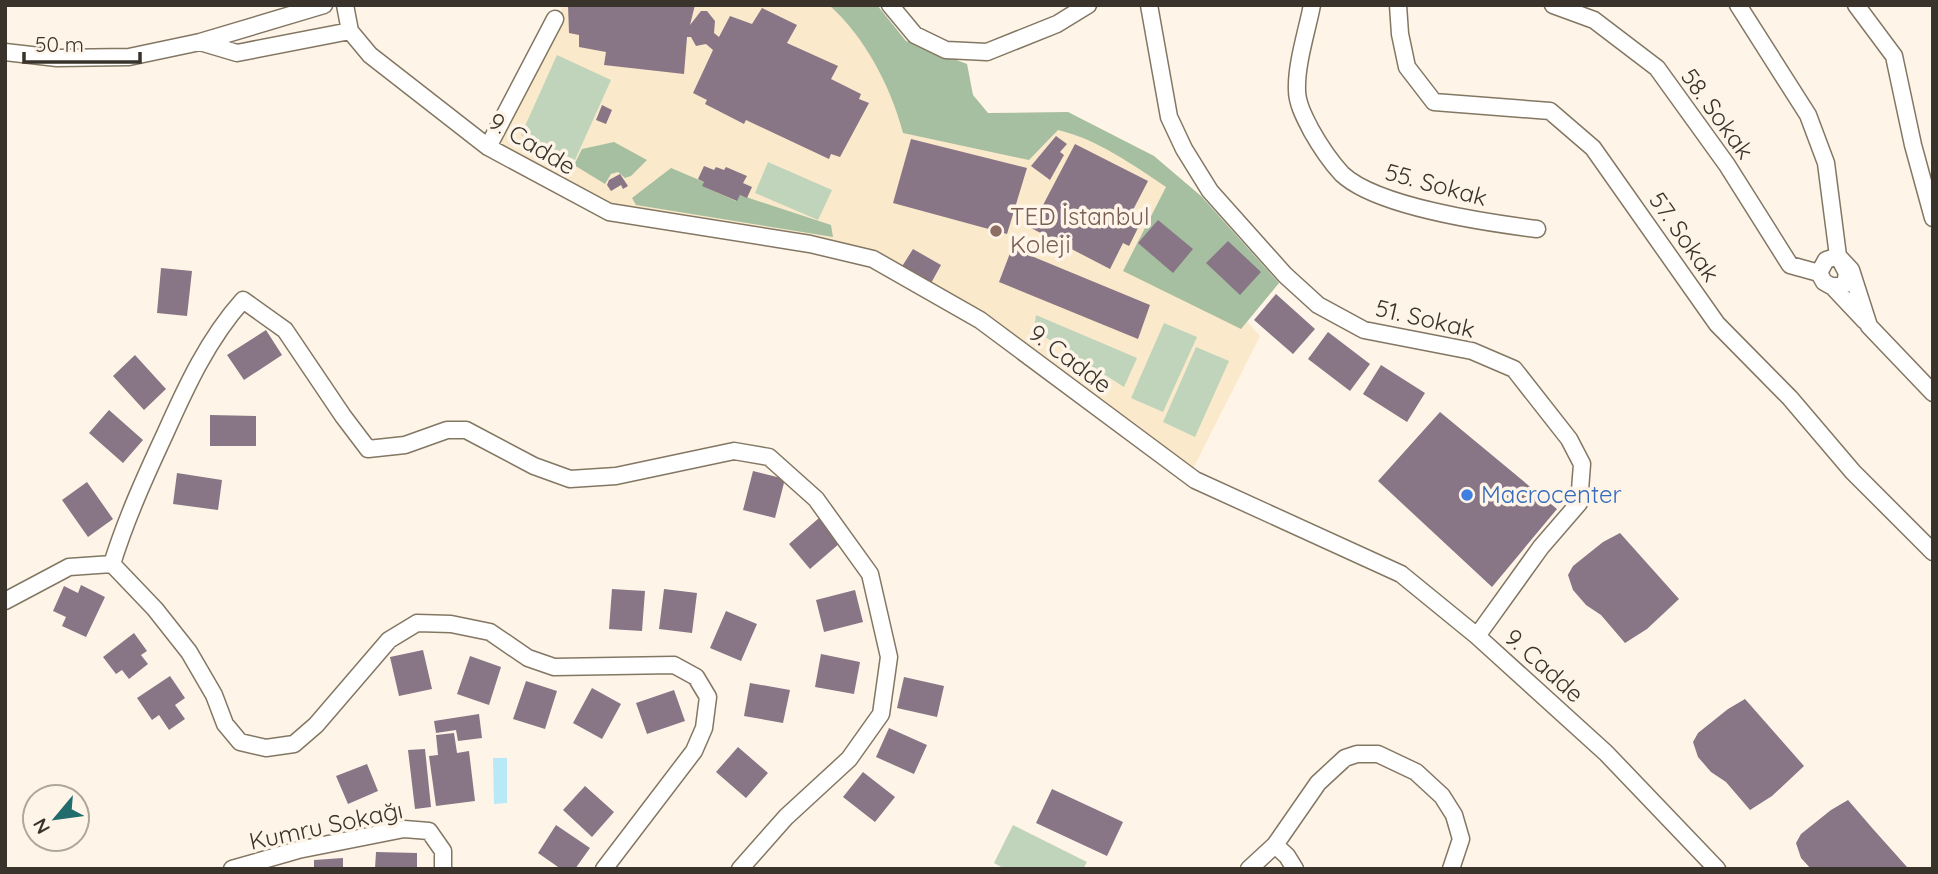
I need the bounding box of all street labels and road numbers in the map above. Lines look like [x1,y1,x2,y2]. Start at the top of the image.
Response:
street label: 58. Sokak [1675,62,1761,165]
street label: 9. Cadde [484,106,581,181]
street label: 55. Sokak [1382,156,1491,212]
street label: 57. Sokak [1643,186,1727,287]
street label: 51. Sokak [1373,292,1478,344]
street label: 9. Cadde [1023,317,1118,399]
street label: 9. Cadde [1499,622,1590,709]
street label: Kumru Sokağı [246,794,405,856]

